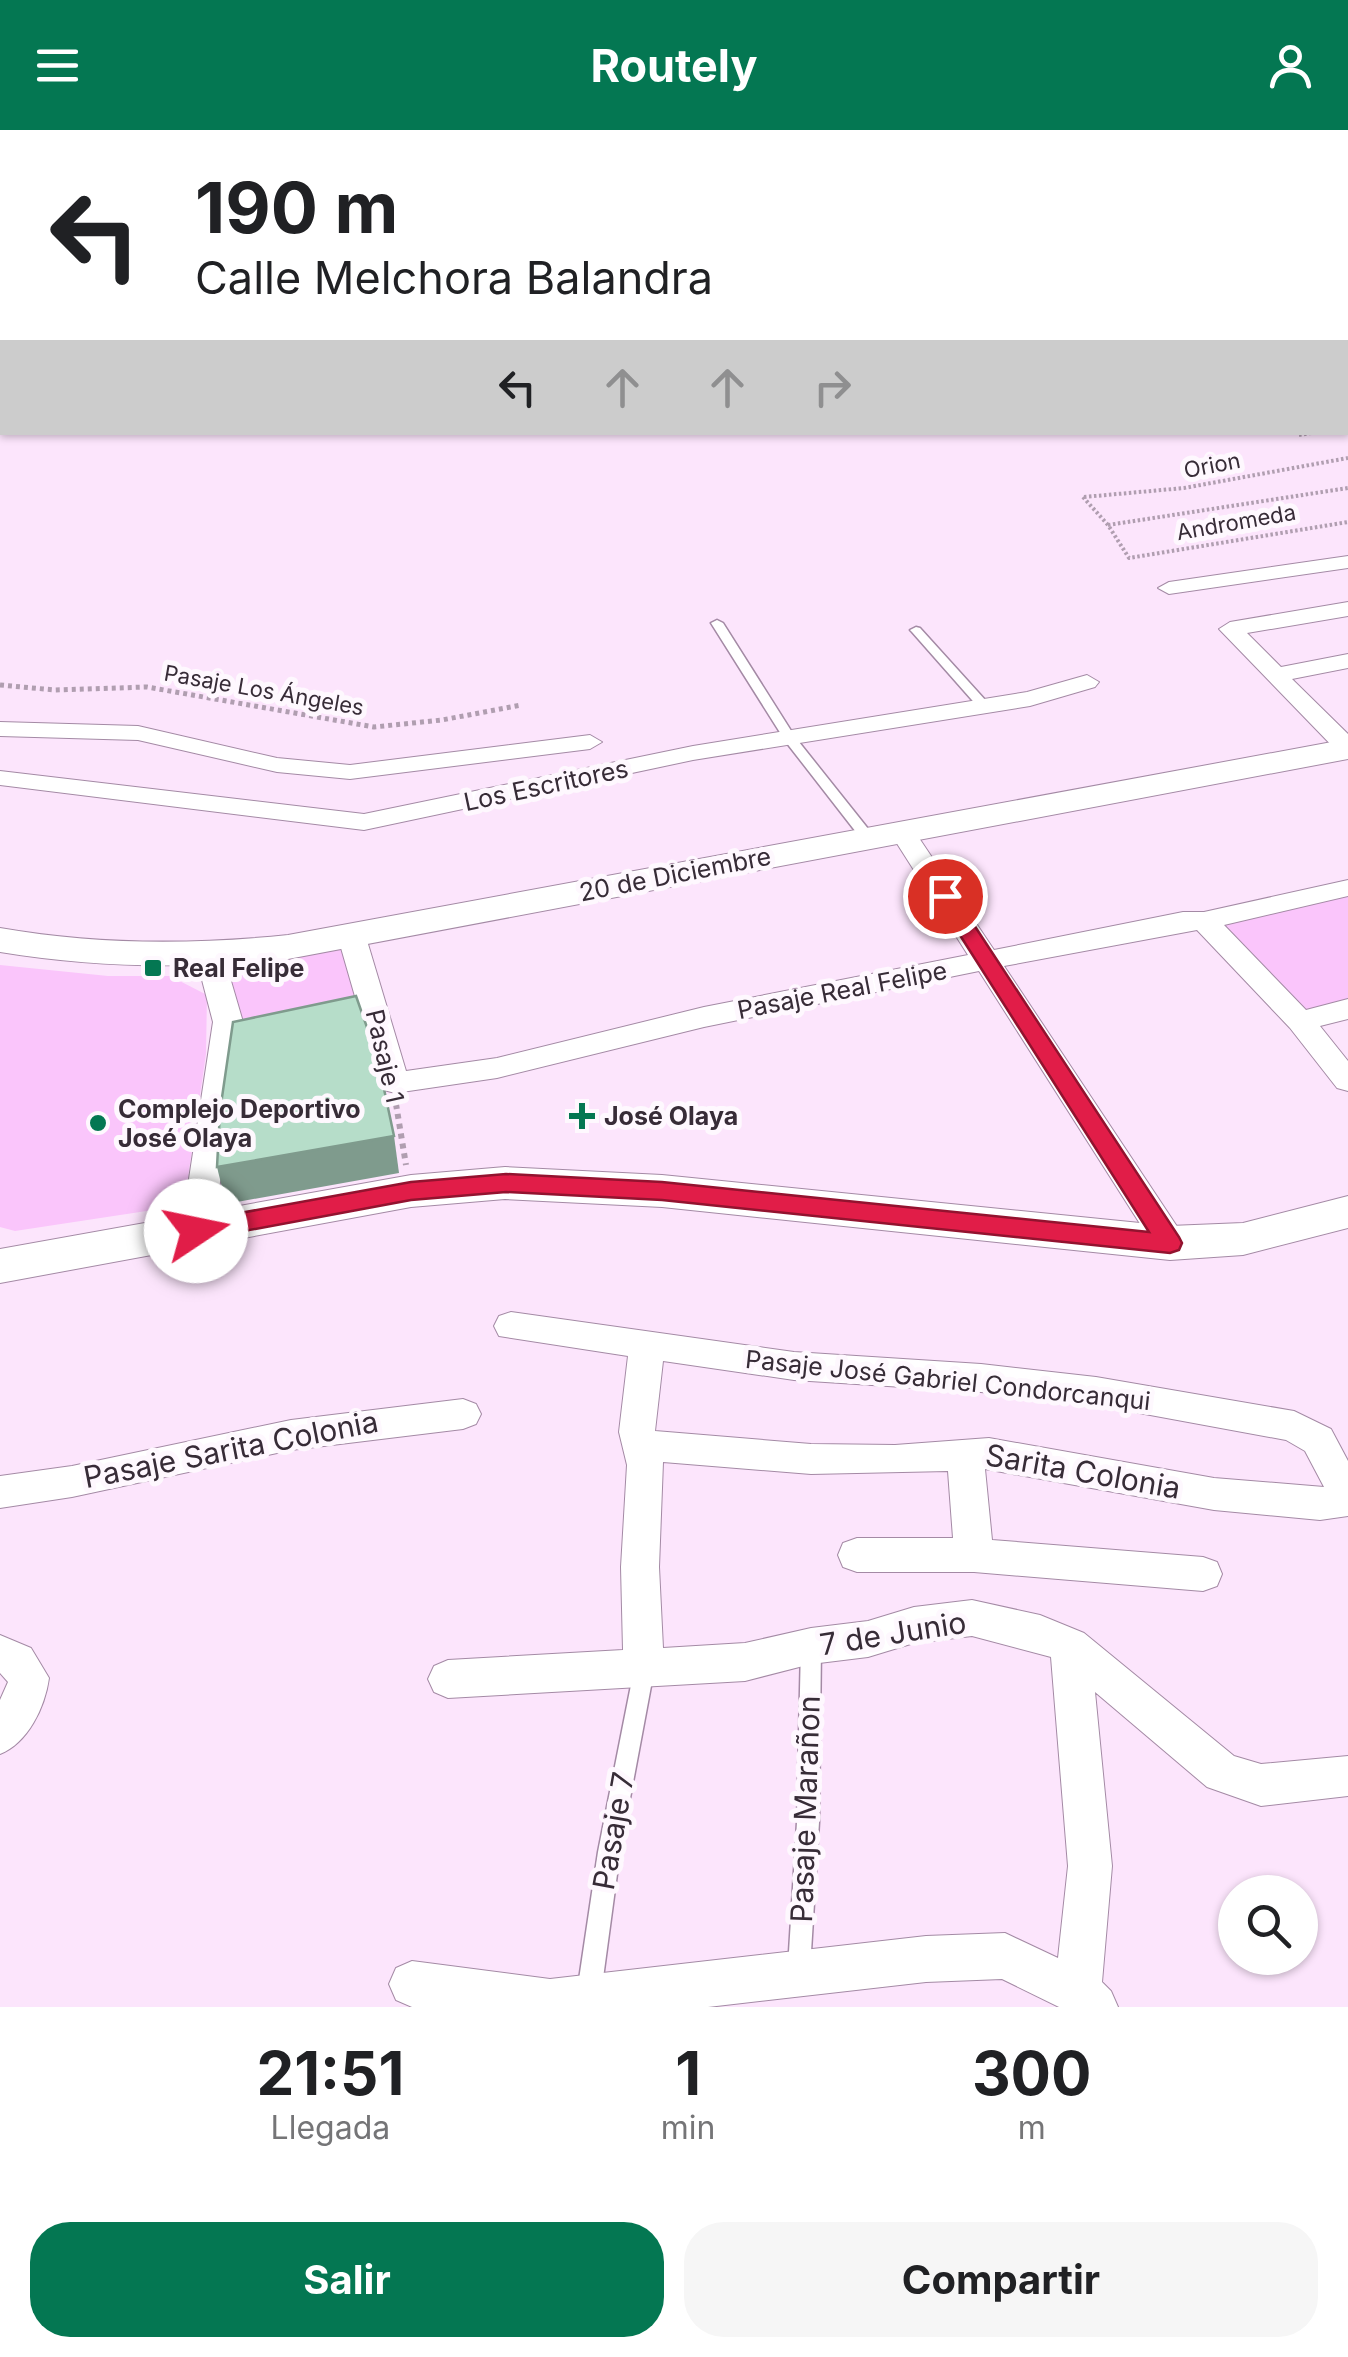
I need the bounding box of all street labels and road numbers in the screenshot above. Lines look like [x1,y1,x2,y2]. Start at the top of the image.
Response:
street label: Orion [1182,447,1242,483]
street label: Andromeda [1174,499,1298,545]
street label: Pasaje Los Ángeles [162,660,366,720]
street label: Los Escritores [461,753,631,817]
street label: 20 de Diciembre [577,841,773,907]
street label: Pasaje Real Felipe [735,955,949,1025]
street label: Pasaje 1 [360,1006,410,1106]
street label: Pasaje José Gabriel Condorcanqui [744,1344,1152,1416]
street label: Pasaje Sarita Colonia [80,1403,381,1495]
street label: Sarita Colonia [983,1436,1183,1506]
street label: 7 de Junio [817,1604,969,1662]
street label: Pasaje Marañon [783,1695,827,1923]
street label: Pasaje 7 [585,1769,641,1892]

